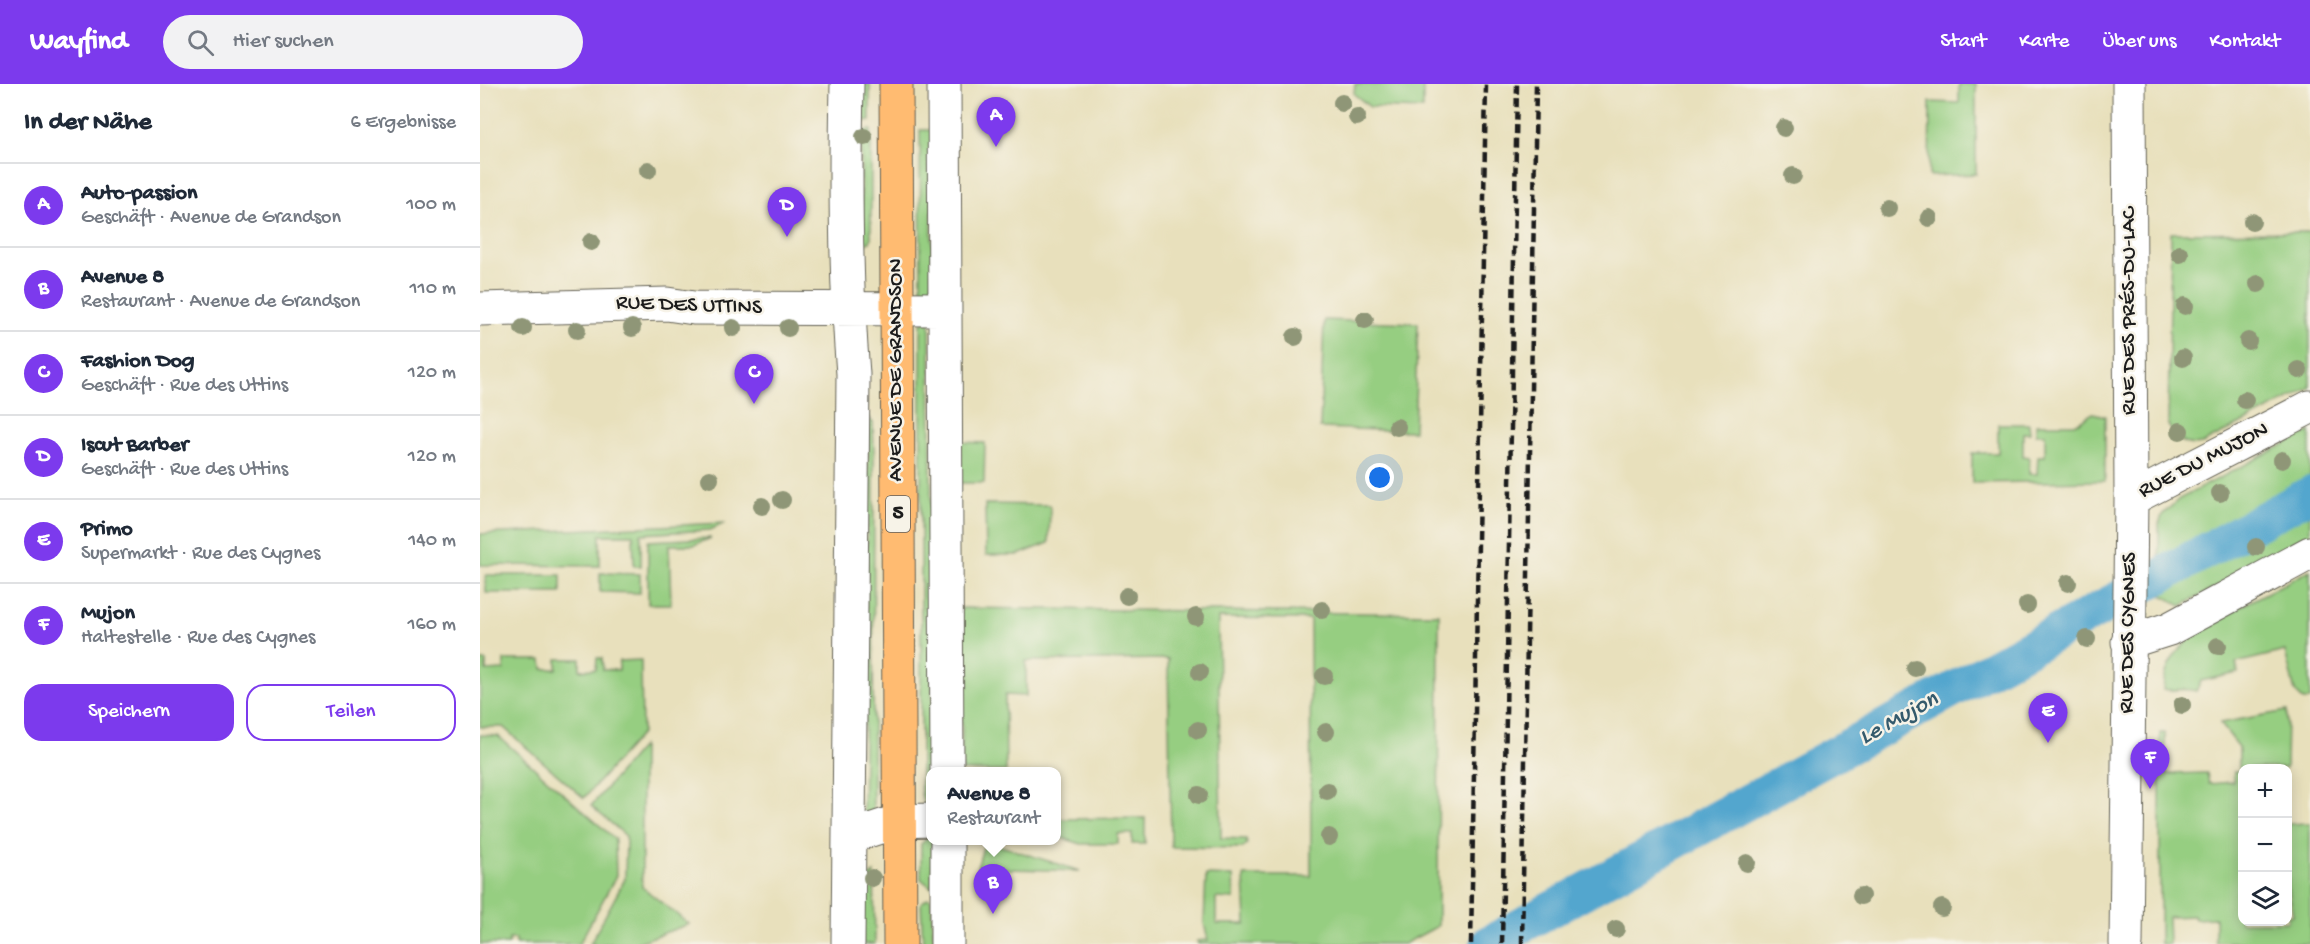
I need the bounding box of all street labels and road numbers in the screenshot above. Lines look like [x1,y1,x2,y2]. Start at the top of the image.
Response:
street label: RUE DES PRÉS-DU-LAC [2117,205,2143,415]
street label: AVENUE DE GRANDSON [884,258,910,482]
street label: RUE DES UTTINS [616,290,763,322]
street label: RUE DU MUJON [2135,417,2273,505]
road number: 5 [886,496,910,532]
street label: RUE DES CYGNES [2115,552,2143,714]

